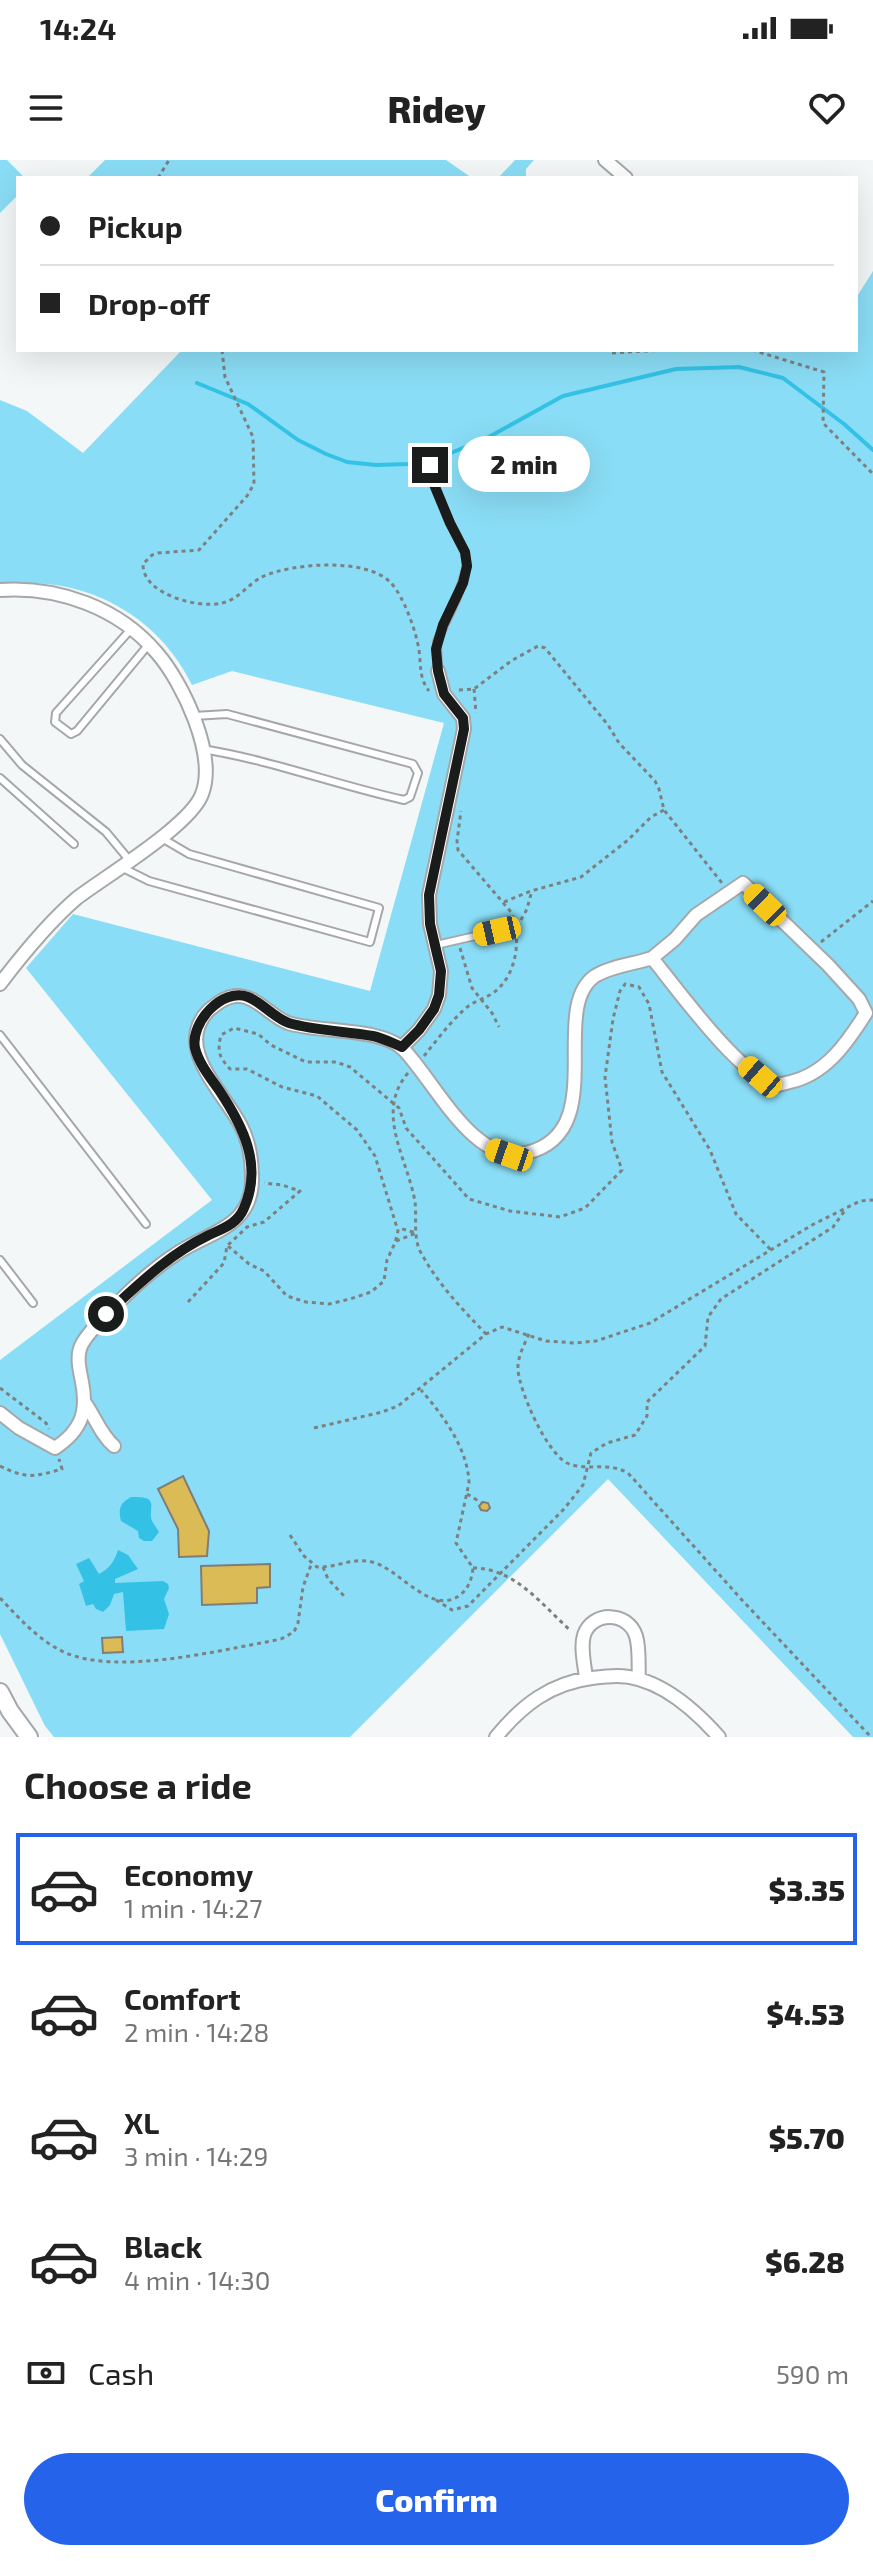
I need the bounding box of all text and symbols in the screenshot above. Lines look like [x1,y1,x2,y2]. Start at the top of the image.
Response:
text: 14:24 [40,10,116,46]
icon: menu [24,86,68,130]
icon: heart [805,86,849,130]
text: Ridey [388,87,485,130]
text: Pickup [88,208,183,244]
text: Drop-off [88,285,210,321]
callout: 2 min [458,437,590,493]
route end [412,447,448,483]
text: 2 min [490,448,558,479]
car [739,880,791,930]
car [471,914,523,948]
car [734,1052,786,1102]
car [482,1136,536,1174]
route start [88,1296,124,1332]
text: Choose a ride [24,1763,252,1806]
icon: car [28,1853,100,1925]
text: Economy [124,1856,253,1892]
text: $3.35 [769,1871,845,1907]
text: 1 min · 14:27 [124,1892,263,1923]
icon: car [28,1977,100,2049]
text: Comfort [124,1980,241,2016]
text: $4.53 [766,1995,845,2031]
text: 2 min · 14:28 [124,2016,269,2047]
icon: car [28,2101,100,2173]
text: XL [124,2104,159,2140]
text: $5.70 [768,2119,845,2155]
text: 3 min · 14:29 [124,2140,268,2171]
icon: car [28,2225,100,2297]
text: Black [124,2228,202,2264]
text: $6.28 [765,2243,845,2279]
text: 4 min · 14:30 [124,2264,270,2295]
icon: cash [24,2351,68,2395]
text: Cash [88,2355,154,2391]
text: 590 m [776,2358,849,2389]
button: Confirm [24,2453,849,2545]

